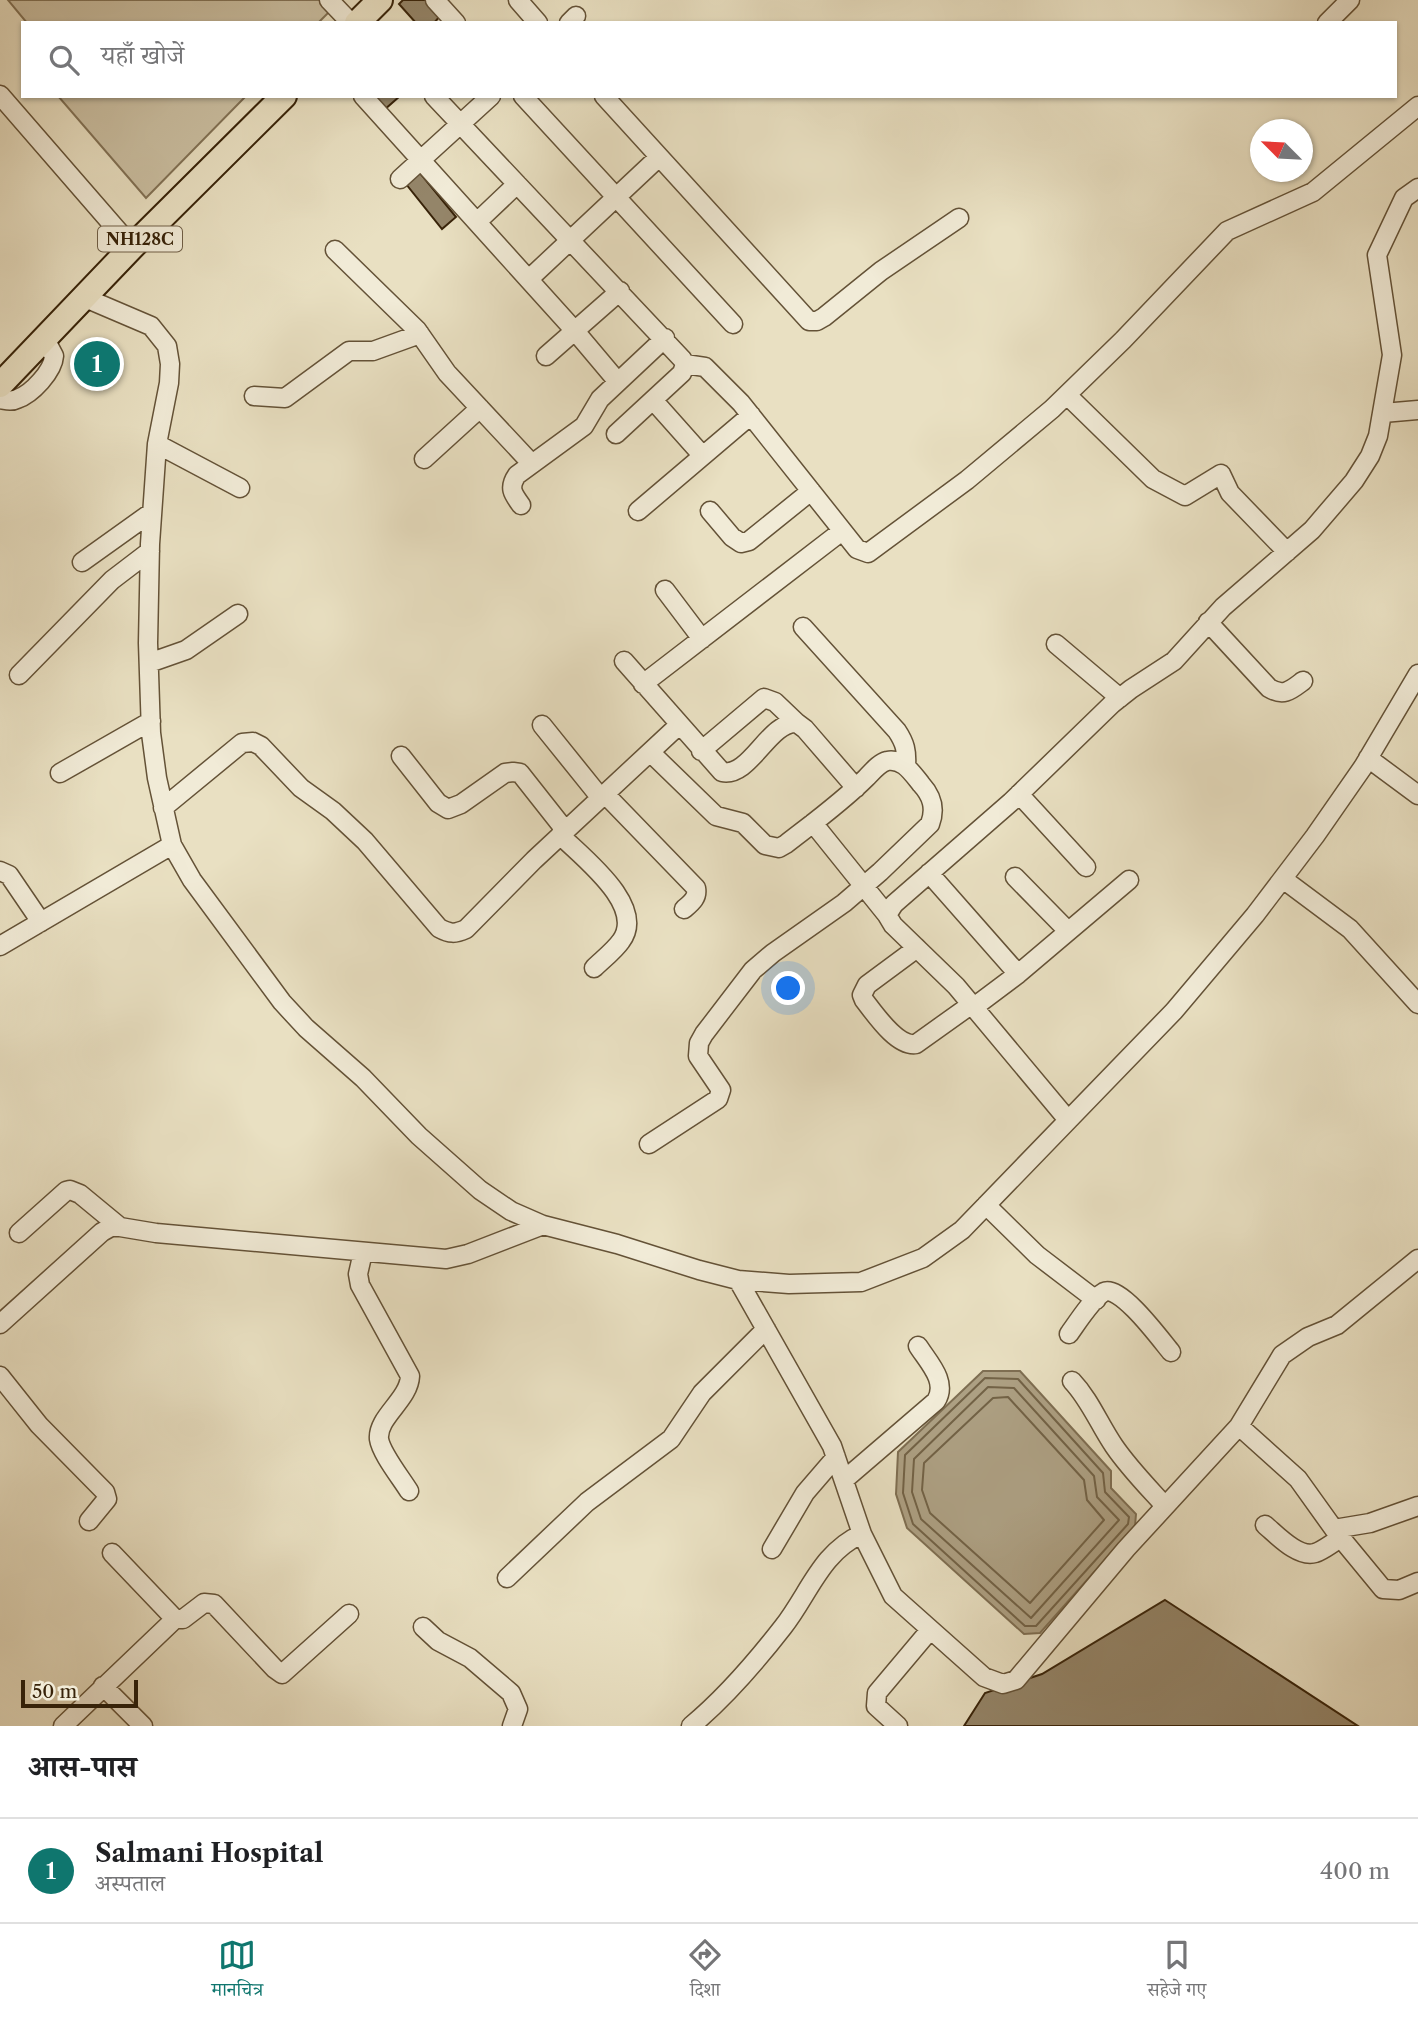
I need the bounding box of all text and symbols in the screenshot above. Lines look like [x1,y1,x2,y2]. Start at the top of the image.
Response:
search box [21,21,1397,98]
text: यहाँ खोजें [101,39,184,71]
icon: search [45,41,83,79]
north arrow [1250,119,1313,182]
road number: NH128C [98,227,182,252]
pin: 1 [74,338,120,390]
your location [771,971,805,1005]
scale bar [21,1677,138,1709]
text: 50 m [32,1680,77,1703]
text: आस-पास [28,1748,137,1785]
text: Salmani Hospital [95,1837,323,1869]
text: 1 [46,1857,56,1885]
text: 400 m [1320,1857,1390,1885]
text: अस्पताल [95,1869,165,1897]
tab: मानचित्र [212,1936,263,2008]
tab: दिशा [686,1936,724,2008]
tab: सहेजे गए [1147,1936,1206,2008]

